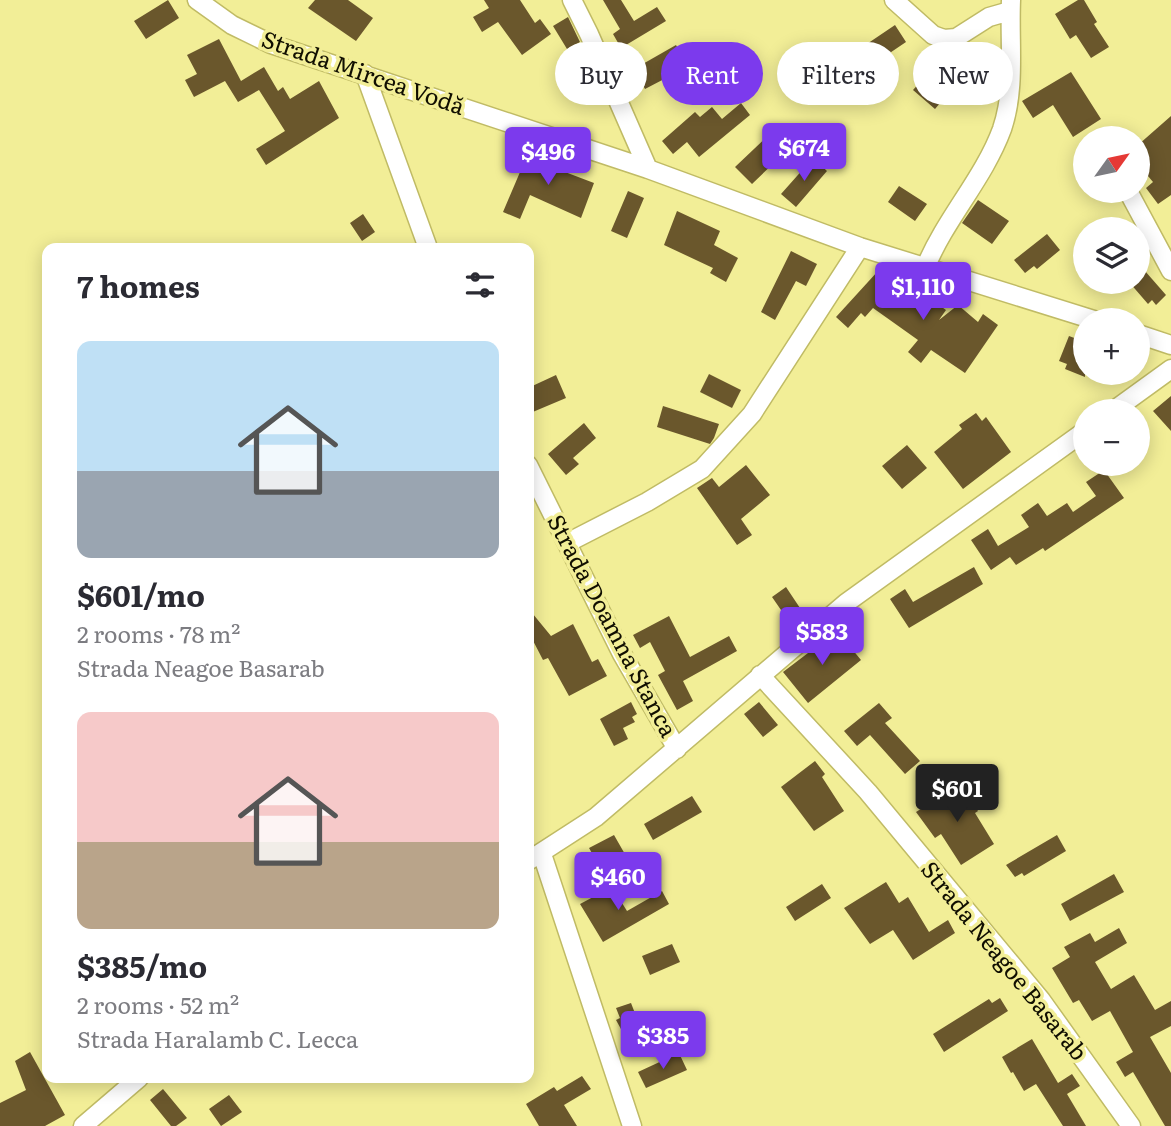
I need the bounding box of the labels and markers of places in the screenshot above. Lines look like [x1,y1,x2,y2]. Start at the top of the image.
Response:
pin: $674 [763,124,845,183]
pin: $496 [507,128,589,187]
pin: $1,110 [866,262,980,322]
pin: $583 [781,608,863,667]
pin: $601 [916,764,998,824]
pin: $460 [577,852,659,912]
pin: $385 [622,1012,704,1071]

